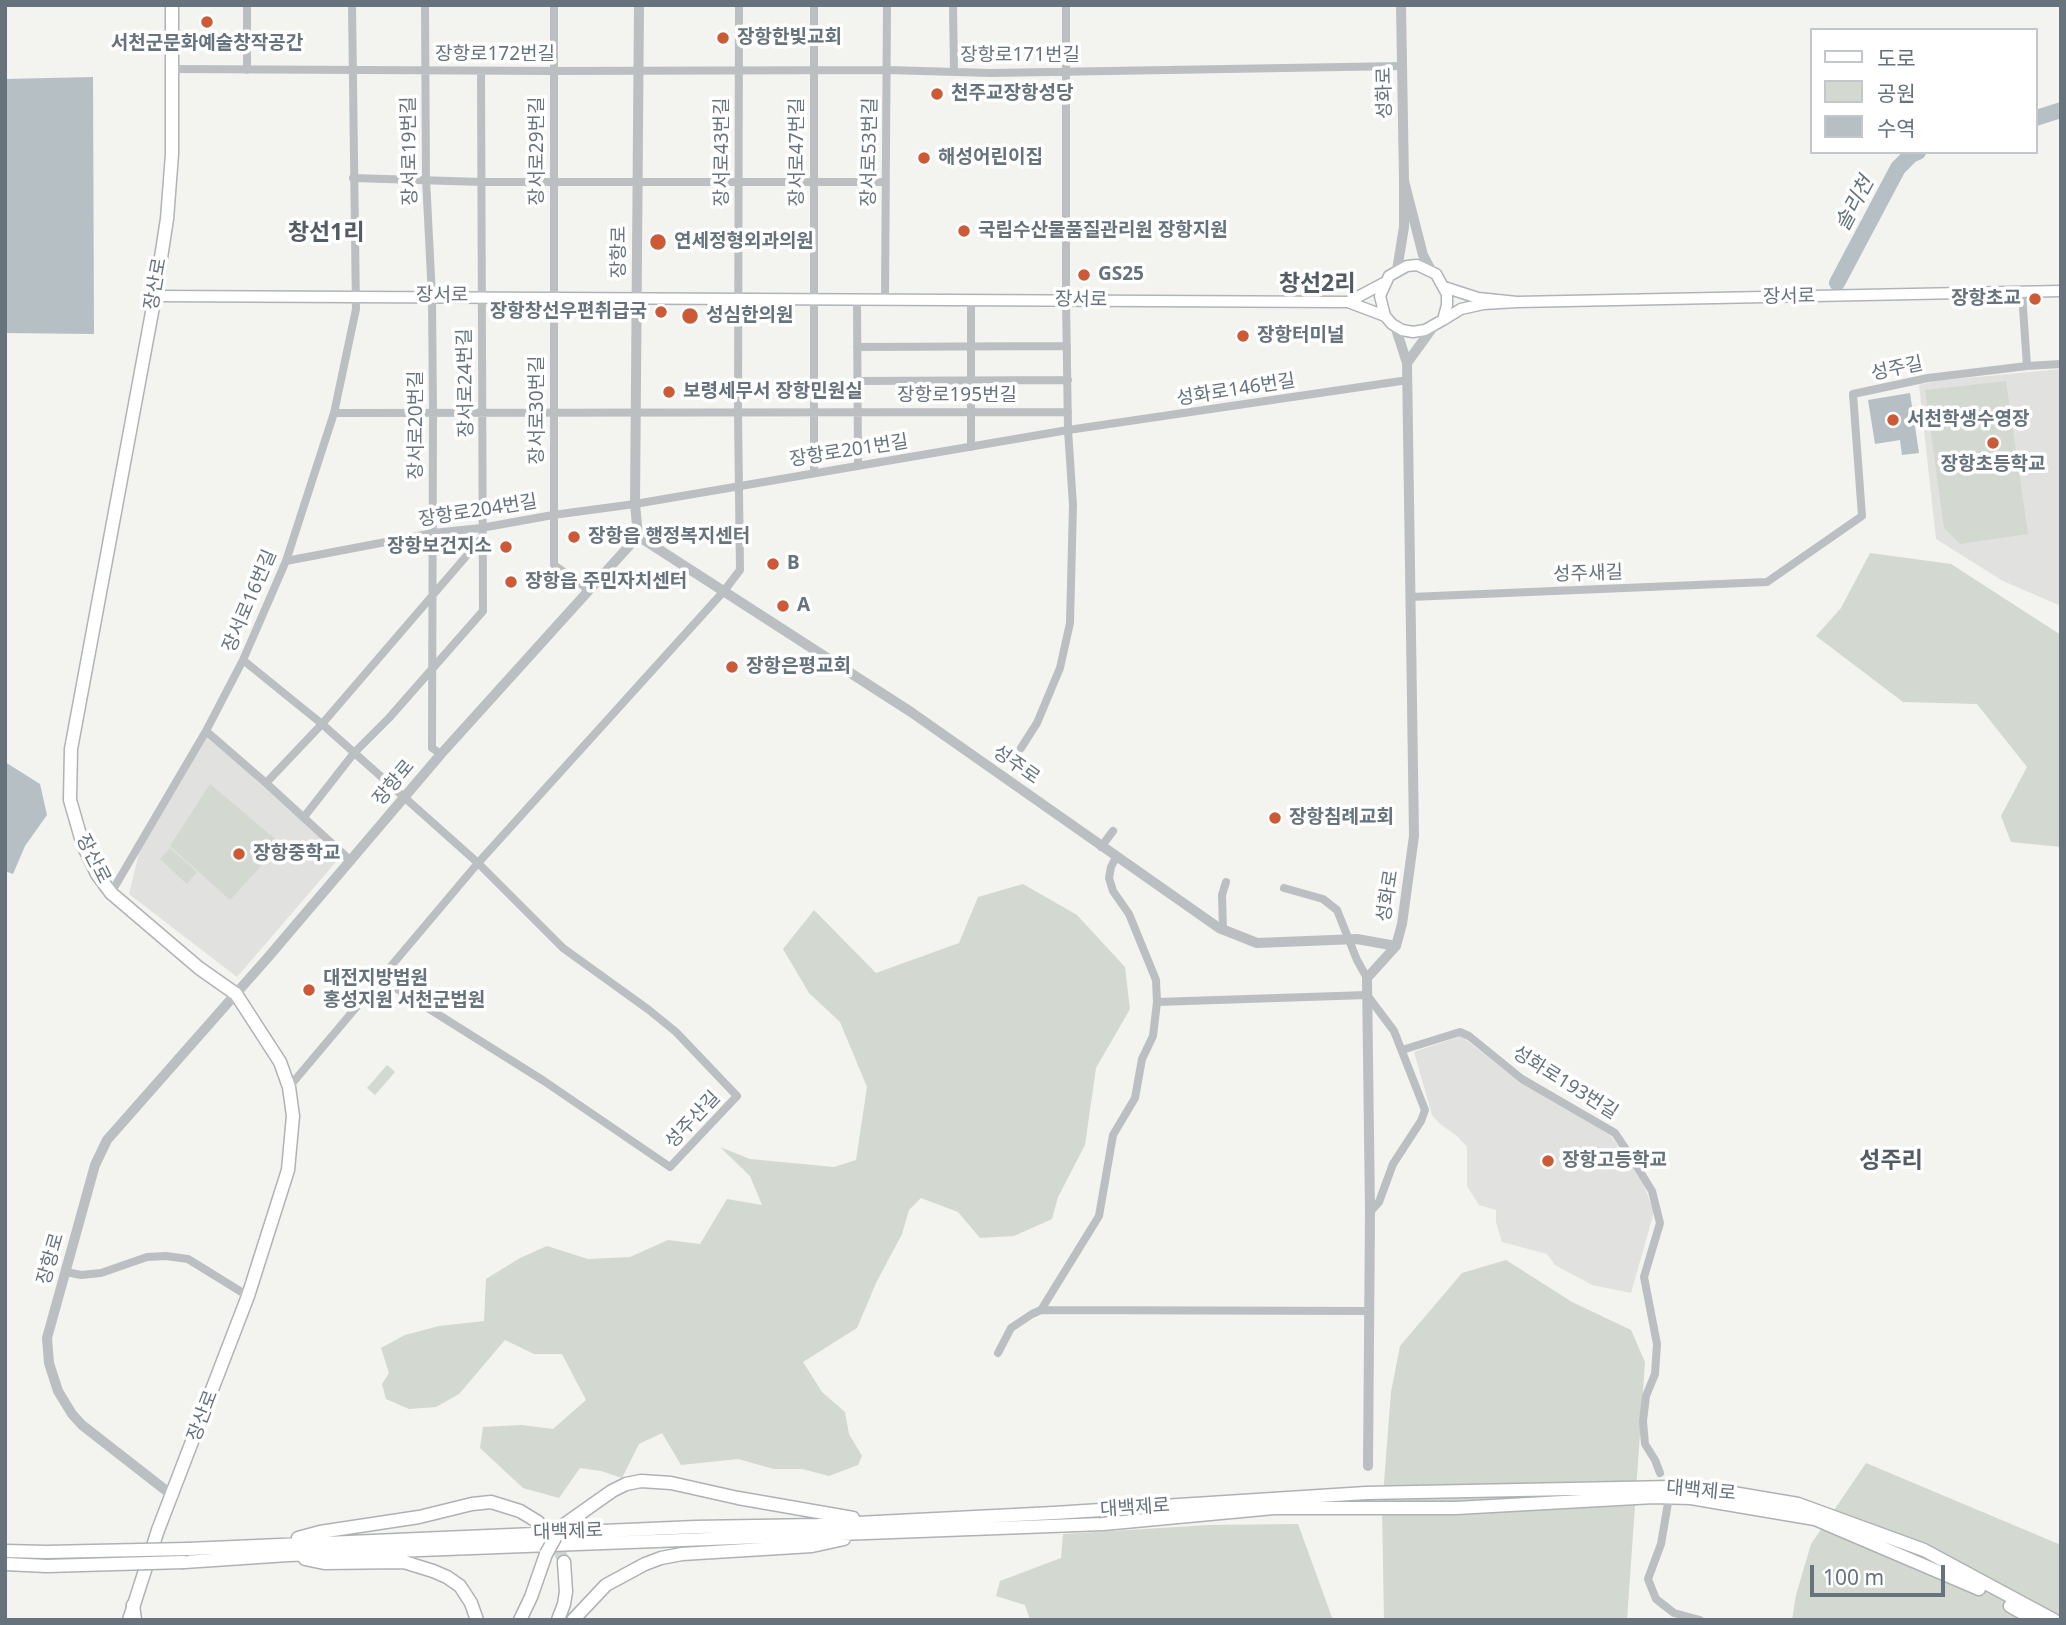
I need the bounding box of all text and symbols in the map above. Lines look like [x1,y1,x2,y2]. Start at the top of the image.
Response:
marker: 서천군문화예술창작공간 [199,14,215,30]
place label: 장항한빛교회 [737,27,842,49]
legend [1811,28,2038,154]
marker: 장항한빛교회 [715,30,731,46]
place label: 서천군문화예술창작공간 [111,33,303,55]
street label: 장항로172번길 [435,44,555,66]
text: 도로 [1877,44,1916,72]
street label: 장항로171번길 [960,45,1080,67]
street label: 성화로 [1373,67,1397,119]
text: 공원 [1877,79,1916,107]
place label: 천주교장항성당 [951,83,1073,105]
marker: 천주교장항성당 [929,86,945,102]
street label: 장서로19번길 [398,96,422,206]
street label: 장서로29번길 [527,96,549,206]
street label: 장서로43번길 [712,97,734,207]
street label: 장서로47번길 [787,97,809,207]
street label: 장서로53번길 [858,97,882,207]
text: 수역 [1877,114,1916,142]
place label: 해성어린이집 [938,147,1043,169]
marker: 해성어린이집 [916,150,932,166]
water label: 솔리천 [1830,172,1880,236]
district label: 창선1리 [288,219,364,247]
place label: 국립수산물품질관리원 장항지원 [978,220,1228,242]
marker: 국립수산물품질관리원 장항지원 [956,223,972,239]
street label: 장항로 [609,226,631,278]
place label: 연세정형외과의원 [674,231,814,253]
marker: 연세정형외과의원 [648,232,668,252]
street label: 장산로 [140,256,172,312]
place label: GS25 [1098,264,1144,286]
marker: GS25 [1076,267,1092,283]
district label: 창선2리 [1279,270,1355,298]
street label: 장서로 [416,285,468,307]
street label: 장서로 [1763,285,1815,309]
street label: 장서로 [1055,288,1107,312]
place label: 장항초교 [1951,288,2021,310]
marker: 장항초교 [2027,291,2043,307]
place label: 장항창선우편취급국 [490,301,647,323]
marker: 장항창선우편취급국 [653,304,669,320]
place label: 성심한의원 [706,305,793,327]
marker: 성심한의원 [680,306,700,326]
place label: 장항터미널 [1257,325,1344,347]
street label: 장서로24번길 [454,328,478,438]
marker: 장항터미널 [1235,328,1251,344]
street label: 성주길 [1869,352,1925,386]
street label: 장서로30번길 [527,355,549,465]
street label: 성화로146번길 [1175,369,1297,411]
street label: 장서로20번길 [406,370,428,480]
place label: 보령세무서 장항민원실 [683,381,863,403]
marker: 보령세무서 장항민원실 [661,384,677,400]
street label: 장항로195번길 [897,385,1017,407]
place label: 서천학생수영장 [1907,409,2029,431]
marker: 서천학생수영장 [1885,412,1901,428]
street label: 장항로201번길 [788,430,910,472]
marker: 장항초등학교 [1985,435,2001,451]
place label: 장항초등학교 [1941,454,2045,476]
street label: 장항로204번길 [417,490,539,532]
place label: 장항읍 행정복지센터 [588,526,750,548]
marker: 장항읍 행정복지센터 [566,529,582,545]
place label: 장항보건지소 [387,536,492,558]
marker: 장항보건지소 [498,539,514,555]
street label: 장서로16번길 [218,546,282,656]
place label: B [787,553,800,575]
marker: B [765,556,781,572]
street label: 성주새길 [1553,561,1623,587]
place label: 장항읍 주민자치센터 [525,571,687,593]
marker: 장항읍 주민자치센터 [503,574,519,590]
place label: A [797,595,810,617]
marker: A [775,598,791,614]
place label: 장항은평교회 [746,656,851,678]
marker: 장항은평교회 [724,659,740,675]
street label: 성주로 [988,741,1044,789]
street label: 장항로 [368,756,420,810]
place label: 장항침례교회 [1289,807,1394,829]
marker: 장항침례교회 [1267,810,1283,826]
street label: 장산로 [71,830,115,888]
place label: 장항중학교 [253,843,340,865]
marker: 장항중학교 [231,846,247,862]
street label: 성화로 [1373,868,1403,924]
place label: 대전지방법원 홍성지원 서천군법원 [323,968,485,1012]
marker: 대전지방법원 홍성지원 서천군법원 [301,982,317,998]
street label: 성화로193번길 [1508,1042,1622,1124]
street label: 성주산길 [661,1087,725,1153]
district label: 성주리 [1859,1147,1923,1175]
place label: 장항고등학교 [1562,1150,1667,1172]
marker: 장항고등학교 [1540,1153,1556,1169]
street label: 장항로 [33,1231,69,1287]
street label: 장산로 [183,1387,223,1445]
street label: 대백제로 [1665,1477,1737,1505]
street label: 대백제로 [1099,1494,1171,1522]
street label: 대백제로 [533,1519,603,1545]
scale bar [1814,1552,1949,1596]
text: 100 m [1823,1563,1884,1591]

